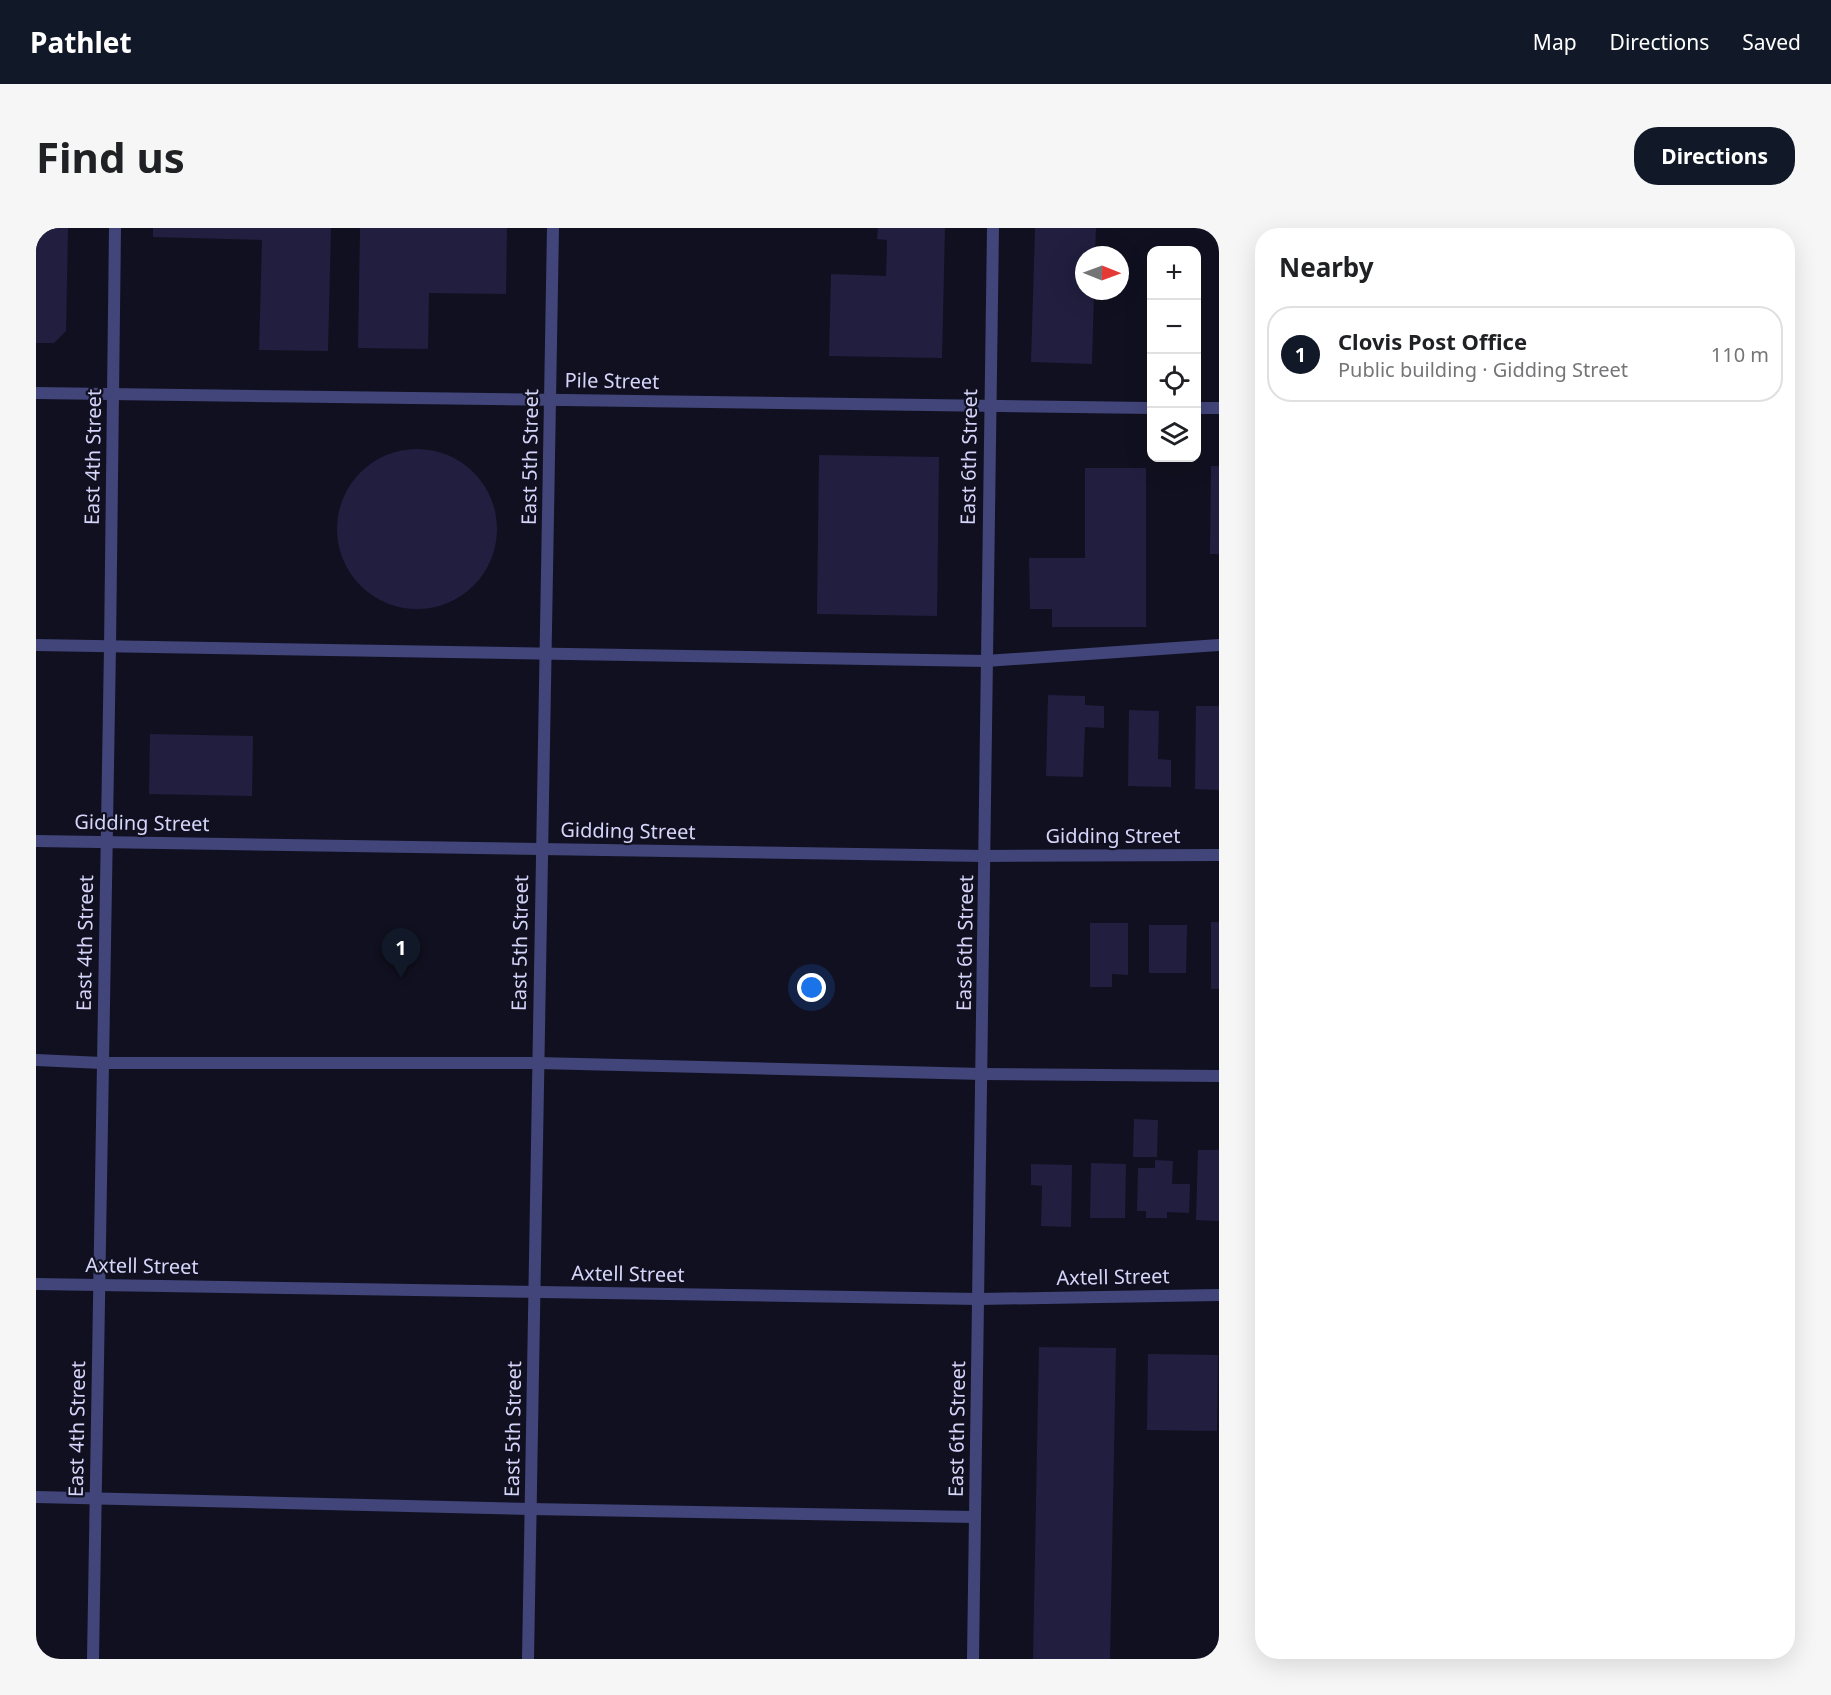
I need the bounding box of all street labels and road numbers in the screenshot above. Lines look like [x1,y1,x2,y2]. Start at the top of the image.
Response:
street label: Pile Street [564,366,660,395]
street label: East 4th Street [78,389,107,525]
street label: East 5th Street [515,389,544,525]
street label: East 6th Street [954,389,983,525]
street label: Gidding Street [74,808,210,837]
street label: Gidding Street [560,816,696,845]
street label: Gidding Street [1045,822,1181,849]
street label: East 4th Street [70,875,99,1011]
street label: East 5th Street [505,875,534,1011]
street label: East 6th Street [950,875,979,1011]
street label: Axtell Street [85,1251,199,1280]
street label: Axtell Street [571,1259,685,1288]
street label: Axtell Street [1056,1262,1170,1291]
street label: East 4th Street [62,1361,91,1497]
street label: East 5th Street [498,1361,527,1497]
street label: East 6th Street [942,1361,971,1497]

